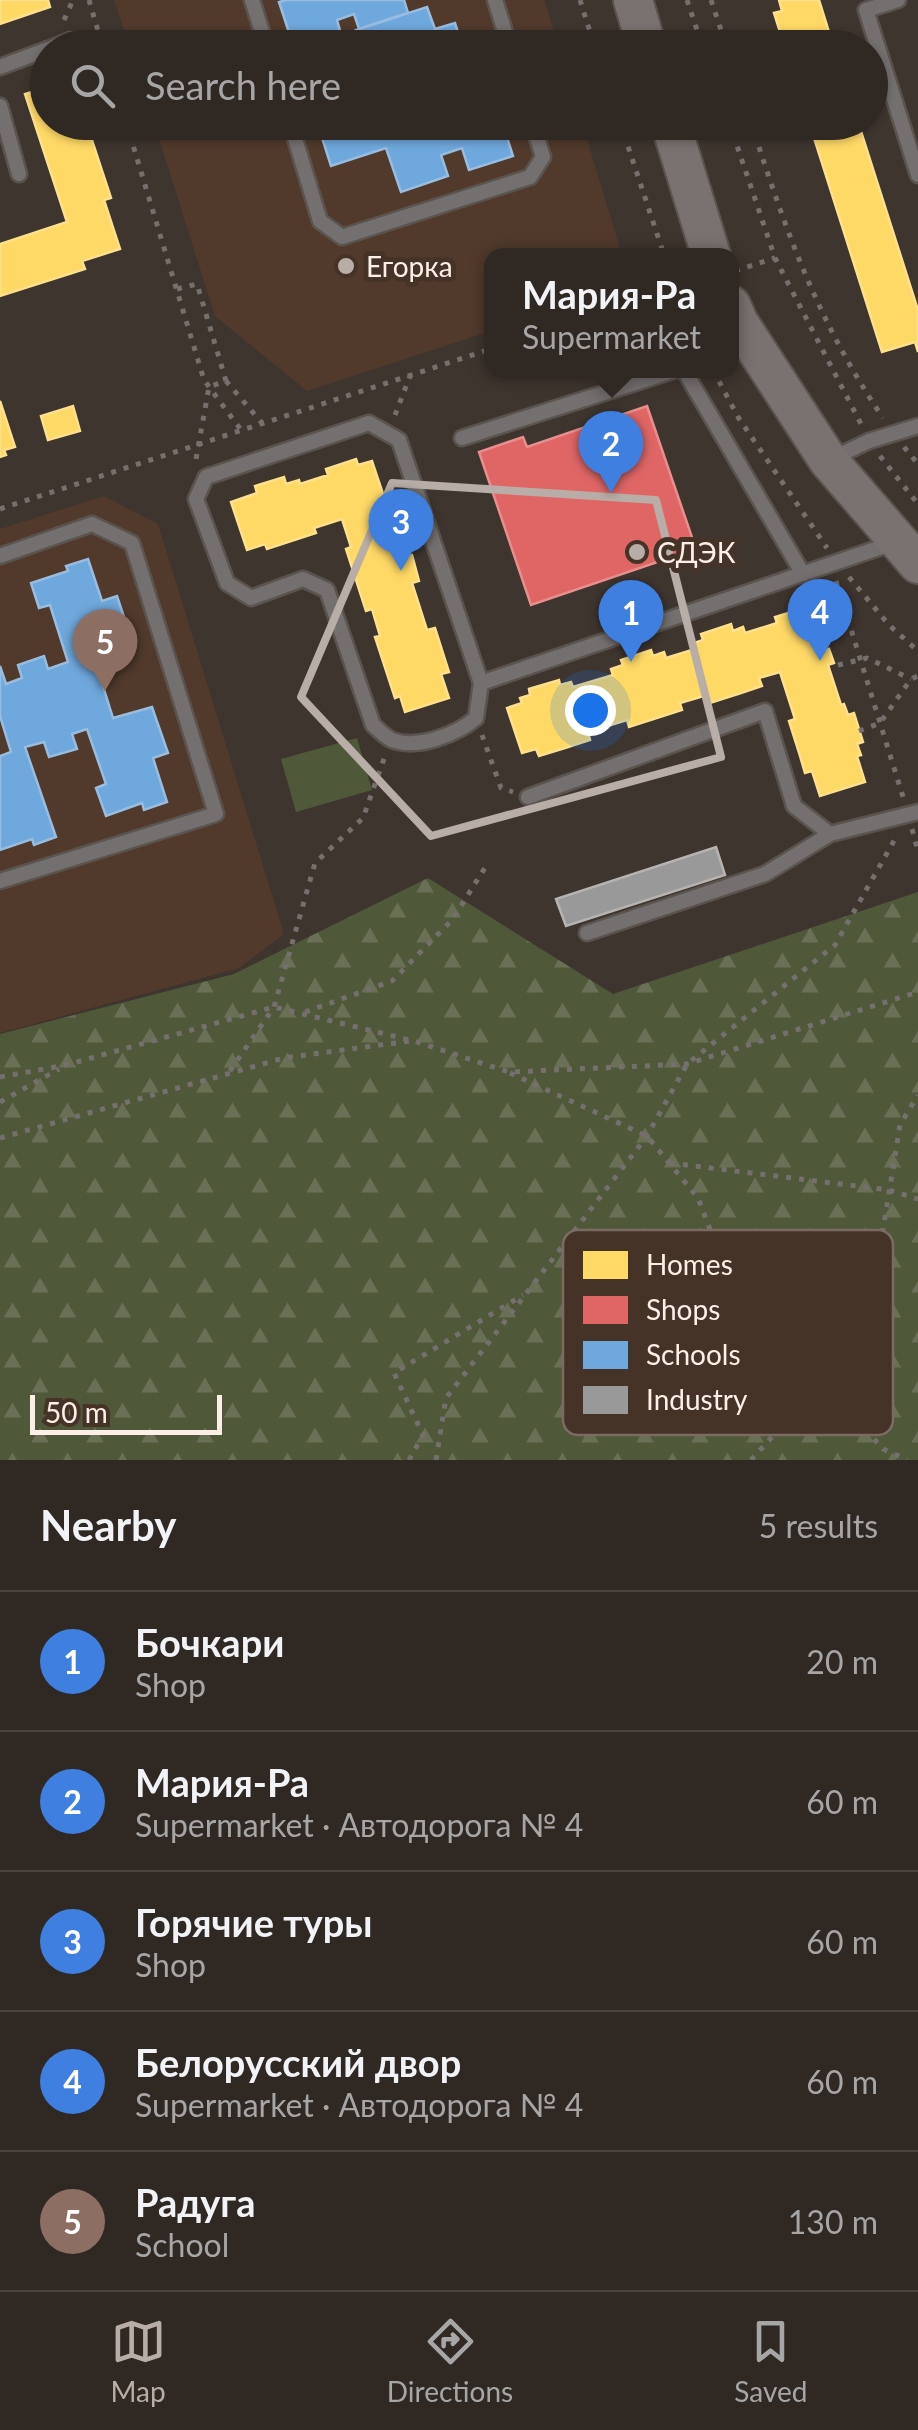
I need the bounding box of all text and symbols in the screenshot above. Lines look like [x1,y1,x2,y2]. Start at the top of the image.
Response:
search box [30,30,888,140]
icon: search [65,58,120,113]
text: Search here [145,62,341,108]
popup [484,248,739,378]
place label: Егорка [366,249,453,283]
marker: Егорка [335,255,357,277]
text: Мария-Ра [522,271,696,317]
text: Supermarket [522,317,701,356]
pin: 2 [578,410,644,493]
pin: 3 [368,488,434,571]
place label: СДЭК [657,535,736,569]
marker: СДЭК [626,541,648,563]
pin: 4 [788,578,852,661]
pin: 1 [598,580,664,662]
pin: 5 [72,608,138,691]
your location [565,685,616,736]
legend [563,1230,893,1435]
text: Homes [646,1247,733,1281]
text: Shops [646,1292,720,1326]
text: Schools [646,1337,741,1371]
text: Industry [646,1382,748,1416]
scale bar [30,1390,222,1434]
text: 50 m [45,1395,108,1429]
text: Nearby [40,1500,177,1550]
text: 5 results [759,1506,878,1545]
text: Бочкари [135,1619,284,1665]
text: 1 [63,1642,82,1681]
text: 20 m [806,1642,878,1681]
text: Shop [135,1665,206,1704]
text: Мария-Ра [135,1759,309,1805]
text: 2 [63,1782,82,1821]
text: 60 m [806,1782,878,1821]
text: Supermarket · Автодорога № 4 [135,1805,583,1844]
text: Горячие туры [135,1899,373,1945]
text: 3 [63,1922,82,1961]
text: 60 m [806,1922,878,1961]
text: Shop [135,1945,206,1984]
text: Белорусский двор [135,2039,461,2085]
text: 4 [63,2062,82,2101]
text: 60 m [806,2062,878,2101]
text: Supermarket · Автодорога № 4 [135,2085,583,2124]
text: Радуга [135,2179,255,2225]
text: 5 [63,2202,82,2241]
text: 130 m [788,2202,878,2241]
text: School [135,2225,229,2264]
tab: Map [111,2314,166,2408]
tab: Directions [387,2314,513,2408]
tab: Saved [734,2314,807,2408]

